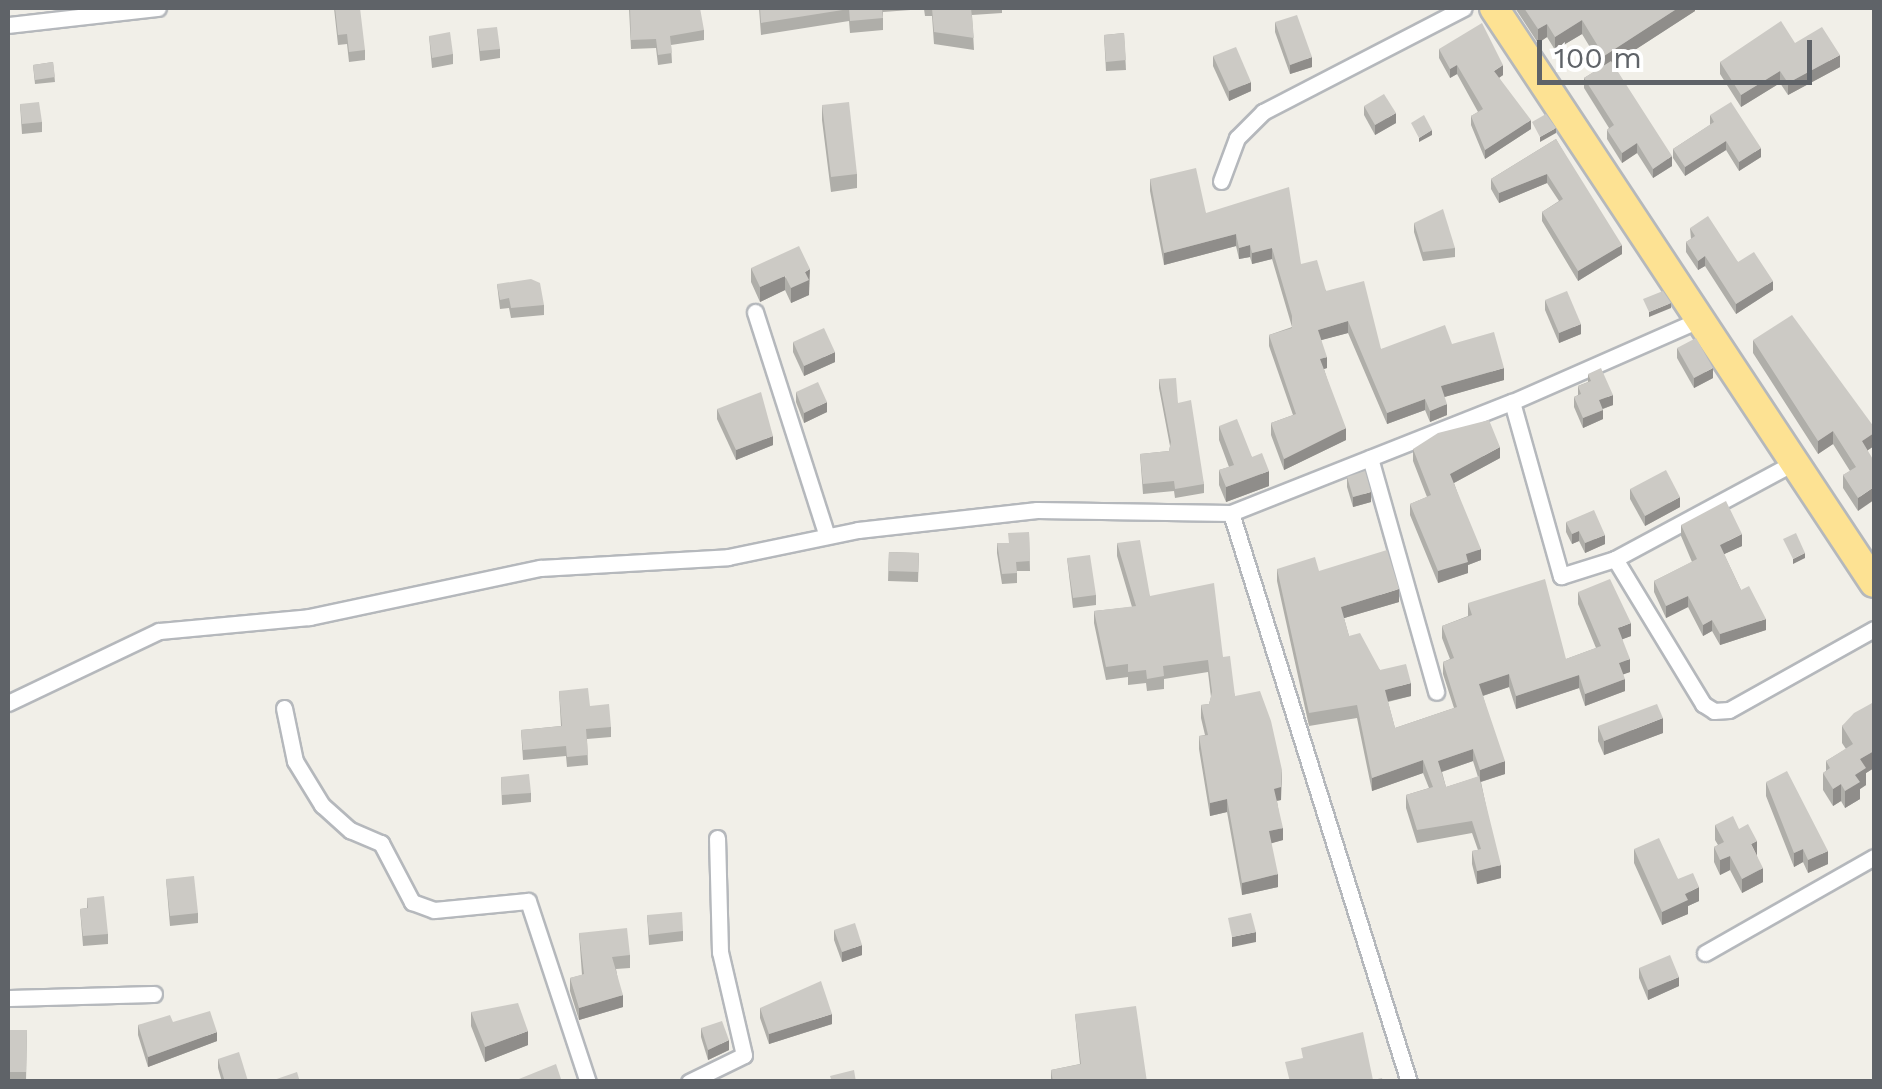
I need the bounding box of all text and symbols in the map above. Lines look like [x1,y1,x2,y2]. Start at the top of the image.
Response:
scale bar [1542,20,1817,82]
text: 100 m [1554,40,1642,75]

